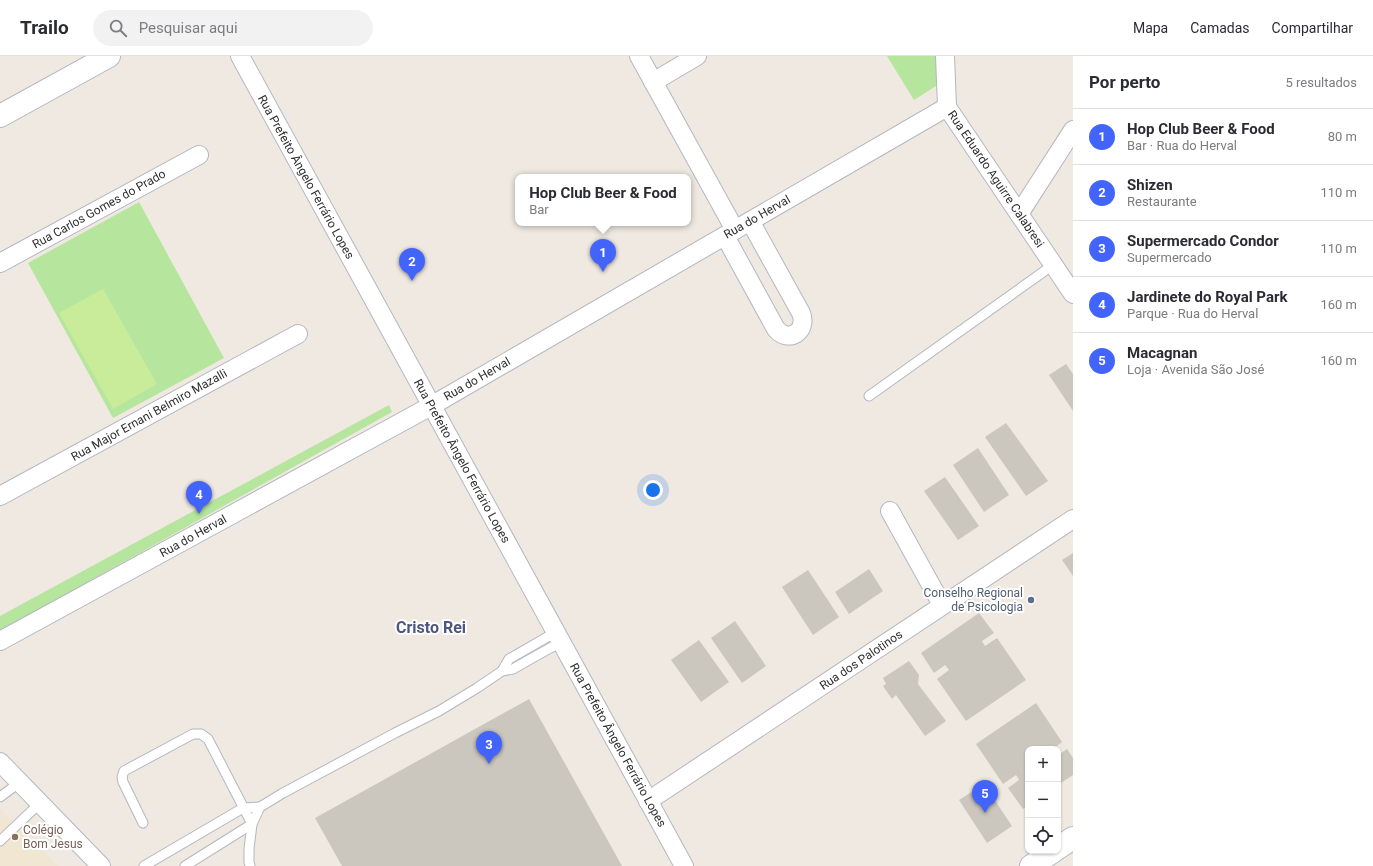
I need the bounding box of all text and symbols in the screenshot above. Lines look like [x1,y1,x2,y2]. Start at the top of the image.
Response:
search box [93,10,373,46]
text: Trailo [20,16,69,39]
icon: search [107,17,129,39]
text: Pesquisar aqui [139,19,238,37]
text: Mapa [1133,20,1168,36]
text: Camadas [1190,20,1250,36]
text: Compartilhar [1272,20,1353,36]
text: Por perto [1089,72,1160,92]
text: 5 resultados [1285,75,1357,90]
street label: Rua Prefeito Ângelo Ferrário Lopes [255,92,358,261]
street label: Rua Eduardo Aguirre Calabresi [945,108,1047,250]
text: Hop Club Beer & Food [1127,120,1275,138]
text: 1 [1098,129,1106,144]
text: 80 m [1328,129,1357,144]
text: Bar · Rua do Herval [1127,138,1237,153]
street label: Rua Carlos Gomes do Prado [30,166,168,251]
popup [515,174,691,226]
text: Shizen [1127,176,1173,194]
text: Hop Club Beer & Food [529,184,677,202]
text: 2 [1098,185,1106,200]
text: 110 m [1320,185,1357,200]
street label: Rua do Herval [721,192,793,242]
text: Restaurante [1127,194,1197,209]
text: Bar [529,202,549,217]
text: Supermercado Condor [1127,232,1279,250]
pin: 1 [590,239,616,272]
text: 3 [1098,241,1106,256]
text: 110 m [1320,241,1357,256]
pin: 2 [399,248,425,281]
text: Supermercado [1127,250,1212,265]
text: Jardinete do Royal Park [1127,288,1287,306]
text: 4 [1098,297,1106,312]
text: 160 m [1320,297,1357,312]
text: Parque · Rua do Herval [1127,306,1258,321]
text: Macagnan [1127,344,1197,362]
text: 5 [1098,353,1106,368]
text: 160 m [1320,353,1357,368]
street label: Rua do Herval [441,354,513,404]
text: Loja · Avenida São José [1127,362,1264,377]
street label: Rua Major Ernani Belmiro Mazalli [69,366,229,464]
street label: Rua Prefeito Ângelo Ferrário Lopes [411,376,514,545]
your location [643,480,663,500]
pin: 4 [186,481,212,514]
street label: Rua do Herval [157,512,229,560]
place label: Conselho Regional de Psicologia [923,586,1023,614]
marker: Conselho Regional de Psicologia [1026,595,1036,605]
district label: Cristo Rei [396,618,466,637]
street label: Rua dos Palotinos [817,627,905,693]
street label: Rua Prefeito Ângelo Ferrário Lopes [567,660,670,829]
pin: 3 [476,731,502,764]
map controls [1025,746,1061,854]
button: + [1025,746,1061,782]
pin: 5 [972,780,998,813]
button: − [1025,782,1061,818]
button: locate [1025,818,1061,854]
place label: Colégio Bom Jesus [23,823,83,851]
marker: Colégio Bom Jesus [10,832,20,842]

